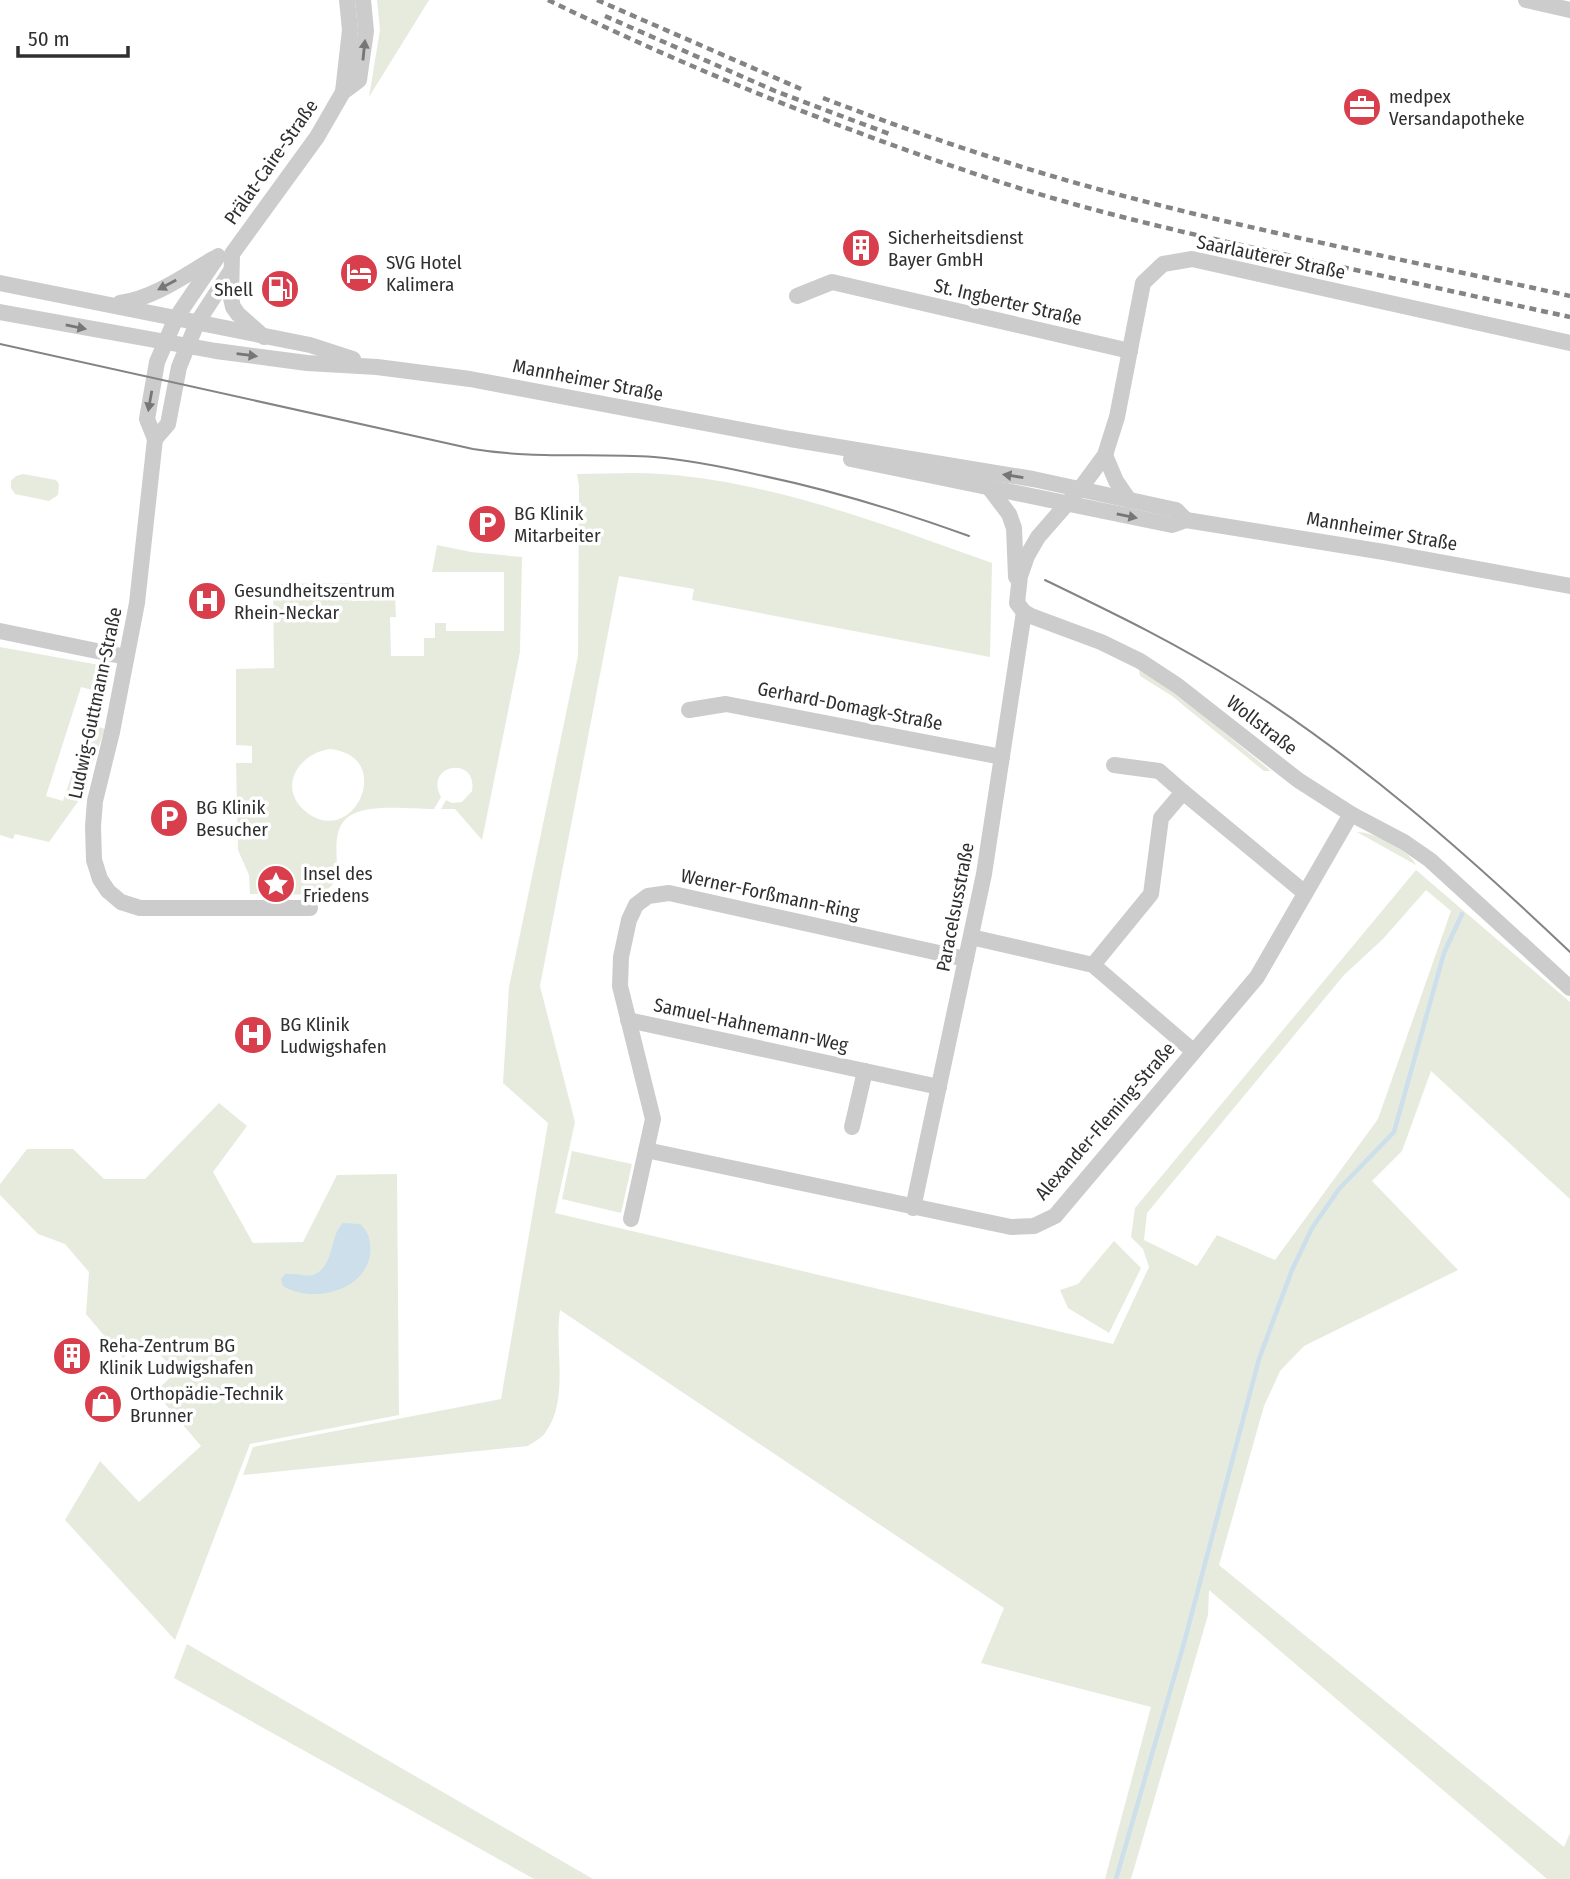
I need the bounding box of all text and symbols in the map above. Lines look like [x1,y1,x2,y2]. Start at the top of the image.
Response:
scale bar [18,14,128,58]
text: 50 m [28,26,70,52]
one-way arrow [359,39,370,61]
place label: medpex Versandapotheke [1389,85,1525,130]
office icon: medpex Versandapotheke [1341,86,1383,128]
street label: Prälat-Caire-Straße [219,95,323,229]
place label: Sicherheitsdienst Bayer GmbH [888,226,1024,271]
building icon: Sicherheitsdienst Bayer GmbH [840,227,882,269]
street label: Saarlauterer Straße [1195,230,1347,284]
place label: SVG Hotel Kalimera [386,251,462,296]
hotel icon: SVG Hotel Kalimera [338,252,380,294]
fuel station icon: Shell [259,268,301,310]
street label: St. Ingberter Straße [932,274,1084,330]
place label: Shell [214,278,253,301]
one-way arrow [156,279,176,291]
one-way arrow [65,321,87,332]
one-way arrow [236,350,258,361]
street label: Mannheimer Straße [511,354,665,406]
one-way arrow [144,390,155,412]
one-way arrow [1002,470,1024,481]
place label: BG Klinik Mitarbeiter [514,502,601,547]
parking icon: BG Klinik Mitarbeiter [466,503,508,545]
street label: Mannheimer Straße [1305,506,1459,556]
one-way arrow [1116,511,1138,522]
place label: Gesundheitszentrum Rhein-Neckar [234,579,395,624]
hospital icon: Gesundheitszentrum Rhein-Neckar [186,580,228,622]
street label: Ludwig-Guttmann-Straße [63,605,127,801]
street label: Gerhard-Domagk-Straße [755,677,945,735]
street label: Wollstraße [1222,690,1302,760]
place label: BG Klinik Besucher [196,796,268,841]
parking icon: BG Klinik Besucher [148,797,190,839]
street label: Paracelsusstraße [931,841,979,973]
place label: Insel des Friedens [303,862,373,907]
place icon: Insel des Friedens [255,863,297,905]
street label: Werner-Forßmann-Ring [679,864,861,924]
street label: Samuel-Hahnemann-Weg [652,993,850,1057]
place label: BG Klinik Ludwigshafen [280,1013,387,1058]
hospital icon: BG Klinik Ludwigshafen [232,1014,274,1056]
street label: Alexander-Fleming-Straße [1030,1037,1180,1205]
place label: Reha-Zentrum BG Klinik Ludwigshafen [99,1334,254,1379]
building icon: Reha-Zentrum BG Klinik Ludwigshafen [51,1335,93,1377]
place label: Orthopädie-Technik Brunner [130,1382,284,1427]
shop icon: Orthopädie-Technik Brunner [82,1383,124,1425]

